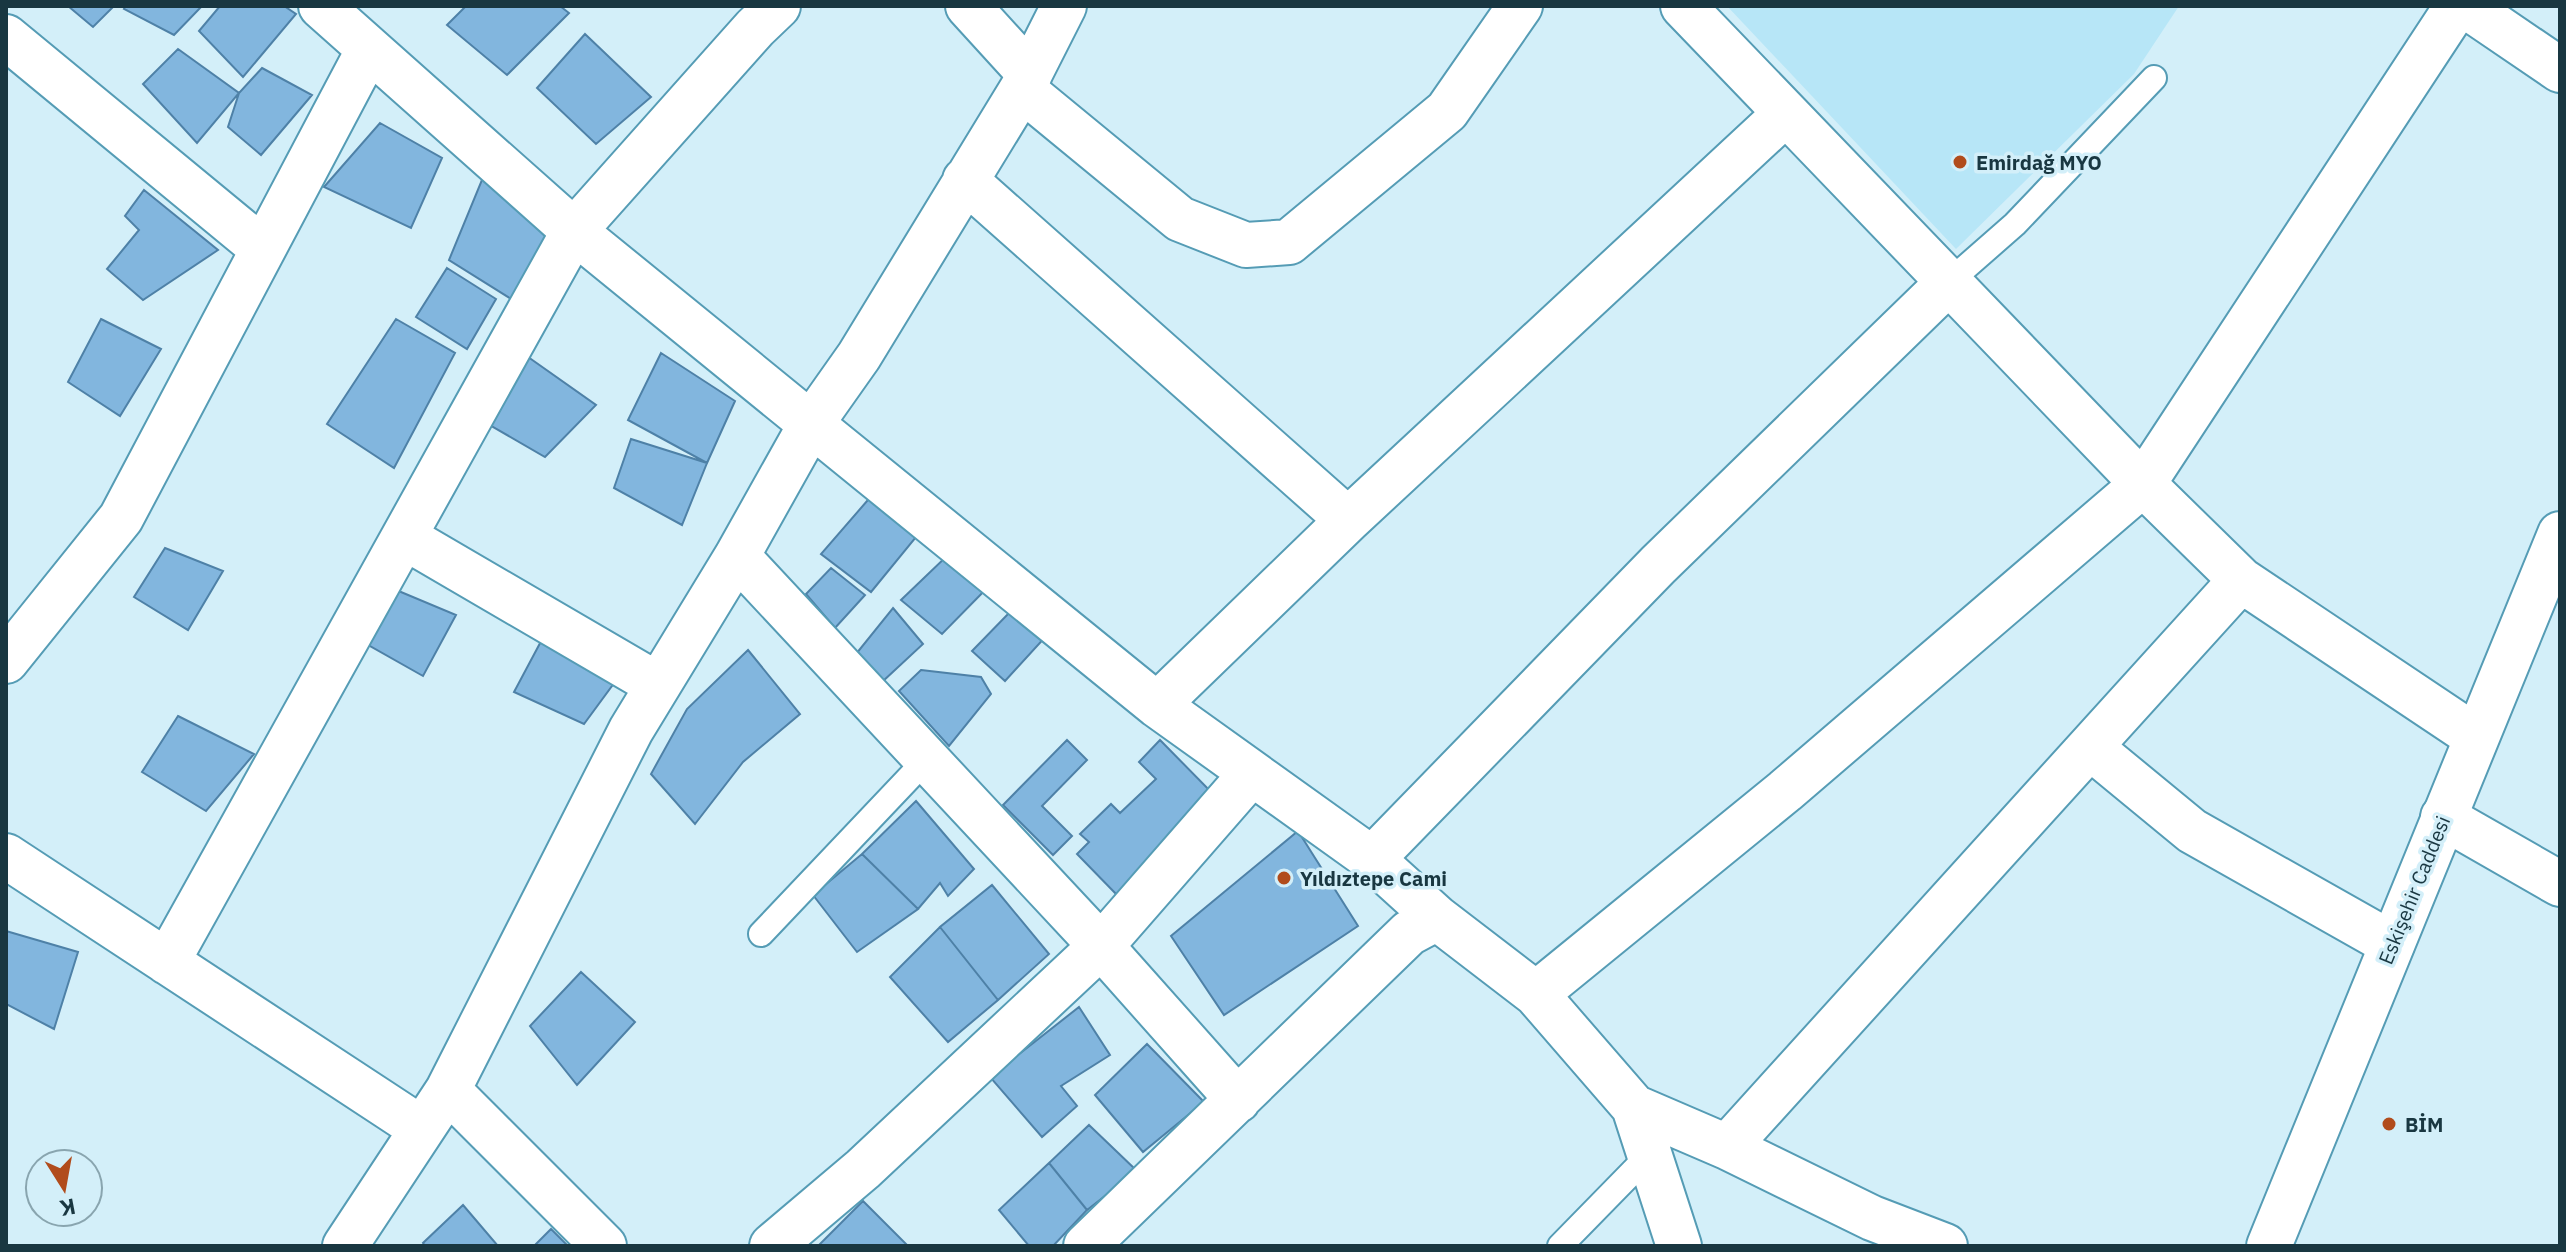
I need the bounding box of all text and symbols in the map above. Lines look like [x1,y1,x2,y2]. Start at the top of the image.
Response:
place label: Emirdağ MYO [1976,149,2102,176]
marker: Emirdağ MYO [1951,153,1969,171]
street label: Eskişehir Caddesi [2372,812,2456,968]
place label: Yıldıztepe Cami [1300,865,1447,892]
marker: Yıldıztepe Cami [1275,869,1293,887]
place label: BİM [2405,1111,2443,1138]
marker: BİM [2380,1115,2398,1133]
north arrow [24,1148,104,1228]
text: K [57,1192,78,1224]

